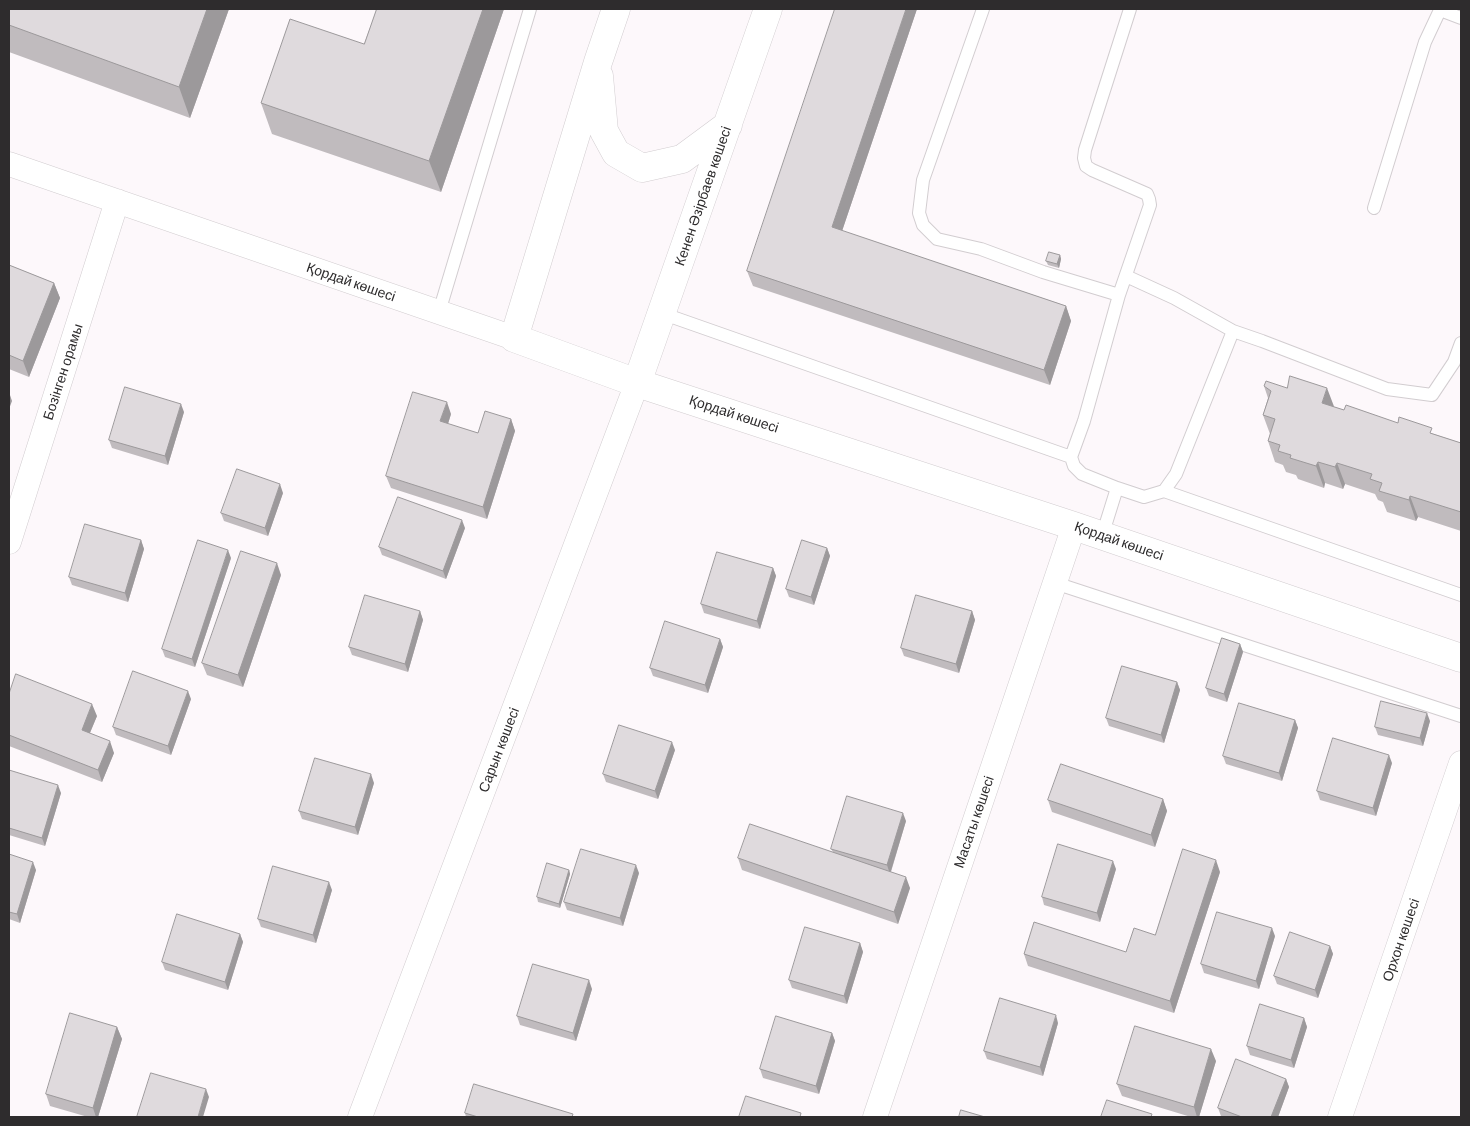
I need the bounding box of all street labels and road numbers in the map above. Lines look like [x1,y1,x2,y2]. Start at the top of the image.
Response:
street label: Кенен Әзірбаев көшесі [671,124,735,268]
street label: Қордай көшесі [304,259,398,305]
street label: Бозінген орамы [40,322,86,422]
street label: Қордай көшесі [687,392,781,436]
street label: Қордай көшесі [1072,518,1166,564]
street label: Сарын көшесі [475,705,523,795]
street label: Масаты көшесі [950,774,998,870]
street label: Орхон көшесі [1379,896,1423,984]

